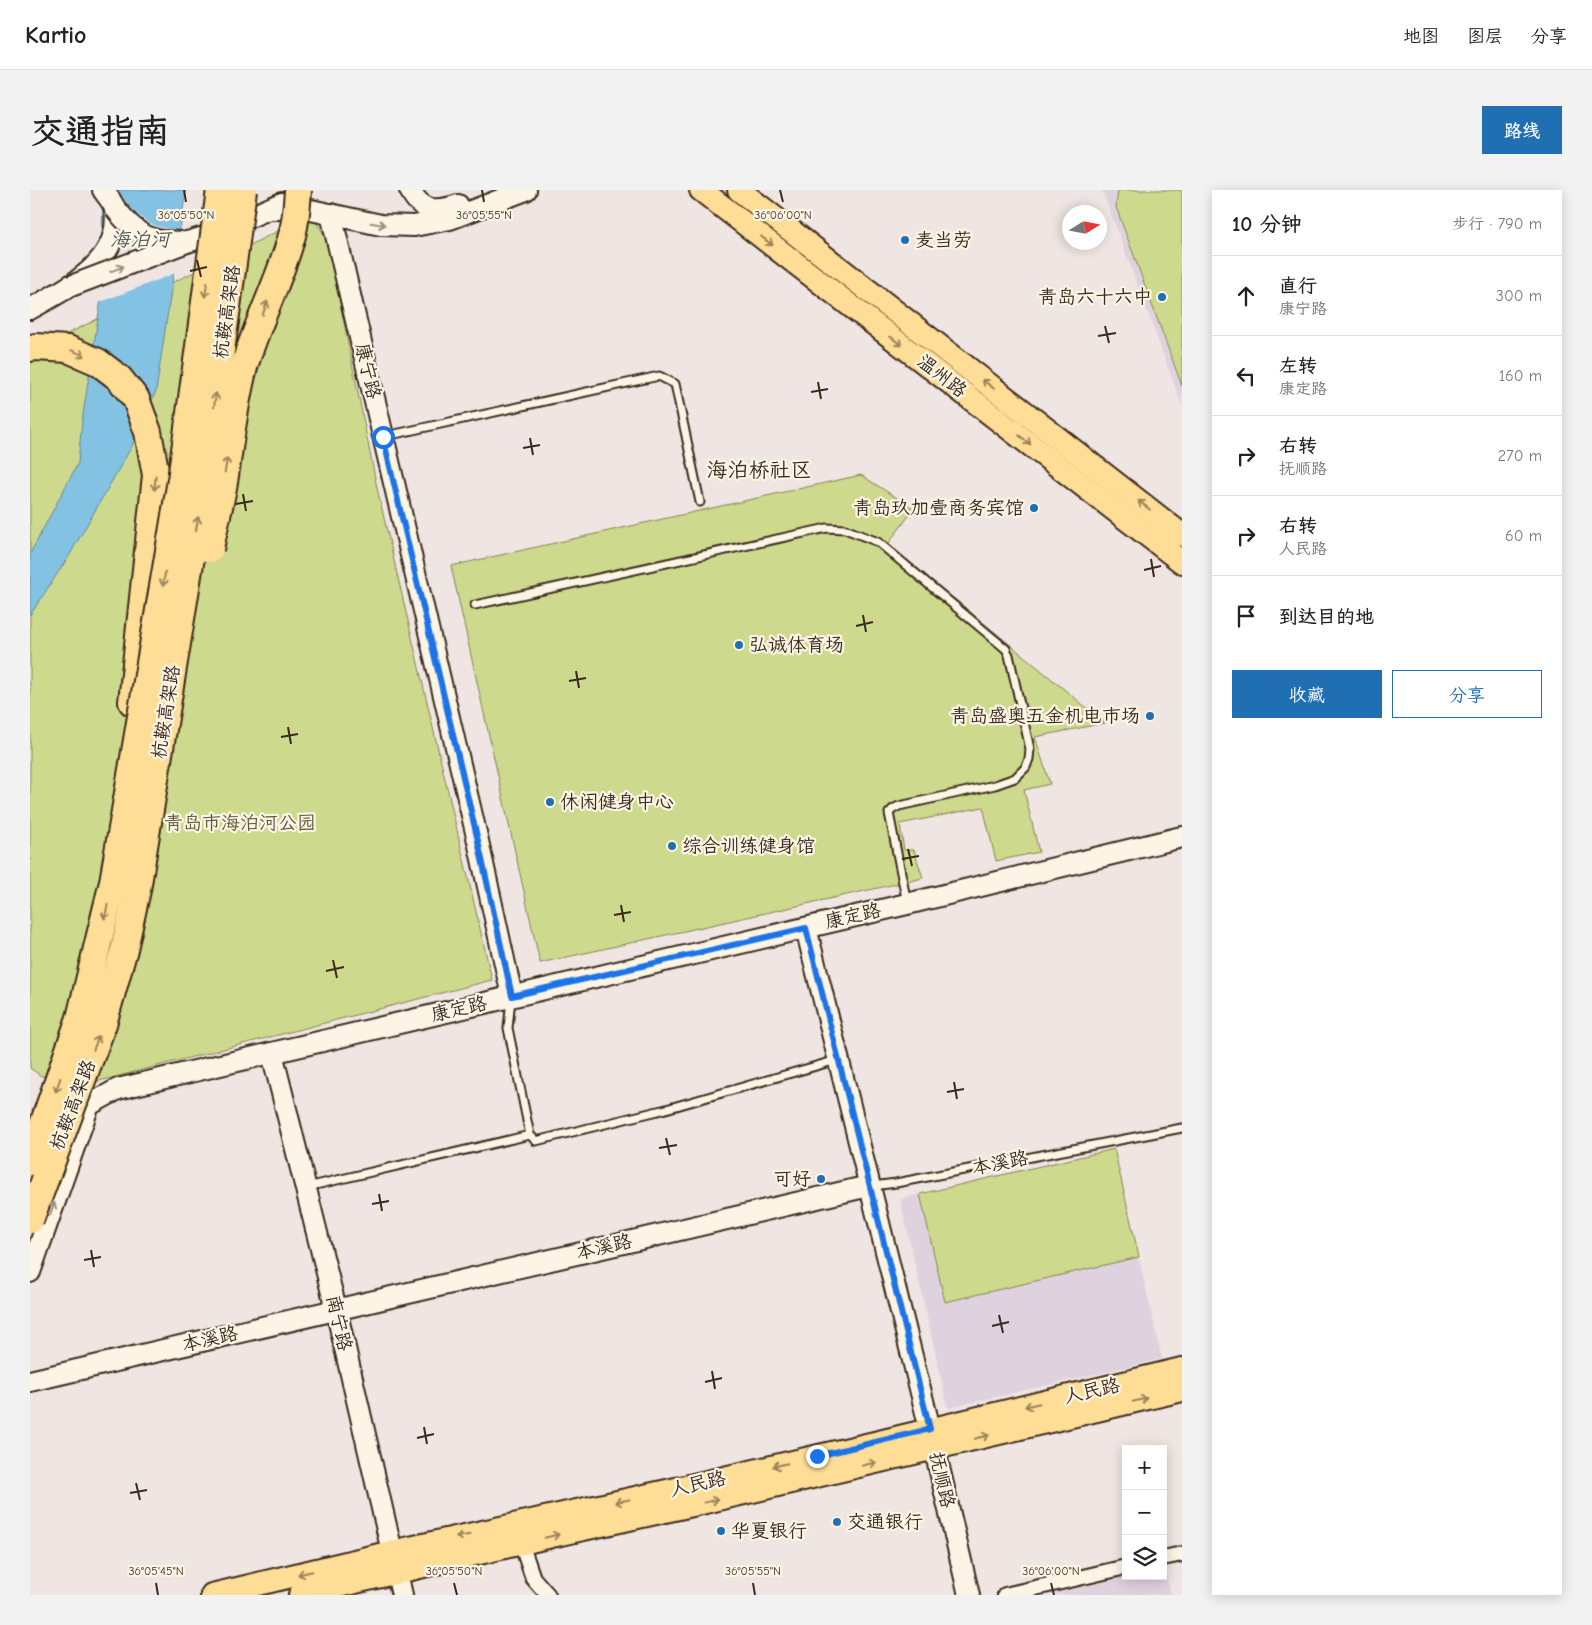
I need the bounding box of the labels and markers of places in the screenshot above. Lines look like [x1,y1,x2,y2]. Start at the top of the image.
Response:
place label: 麦当劳 [915,229,972,251]
marker: 麦当劳 [899,234,911,246]
place label: 青岛六十六中 [1038,286,1152,308]
marker: 青岛六十六中 [1156,291,1168,303]
place label: 青岛玖加壹商务宾馆 [853,497,1024,519]
marker: 青岛玖加壹商务宾馆 [1028,502,1040,514]
place label: 弘诚体育场 [749,634,844,656]
marker: 弘诚体育场 [733,639,745,651]
place label: 青岛盛奥五金机电市场 [950,705,1140,727]
marker: 青岛盛奥五金机电市场 [1144,710,1156,722]
place label: 休闲健身中心 [560,791,674,813]
marker: 休闲健身中心 [544,796,556,808]
place label: 综合训练健身馆 [682,835,815,857]
marker: 综合训练健身馆 [666,840,678,852]
place label: 可好 [773,1168,811,1190]
marker: 可好 [815,1173,827,1185]
place label: 交通银行 [847,1511,923,1533]
marker: 交通银行 [831,1516,843,1528]
place label: 华夏银行 [731,1520,807,1542]
marker: 华夏银行 [715,1525,727,1537]

